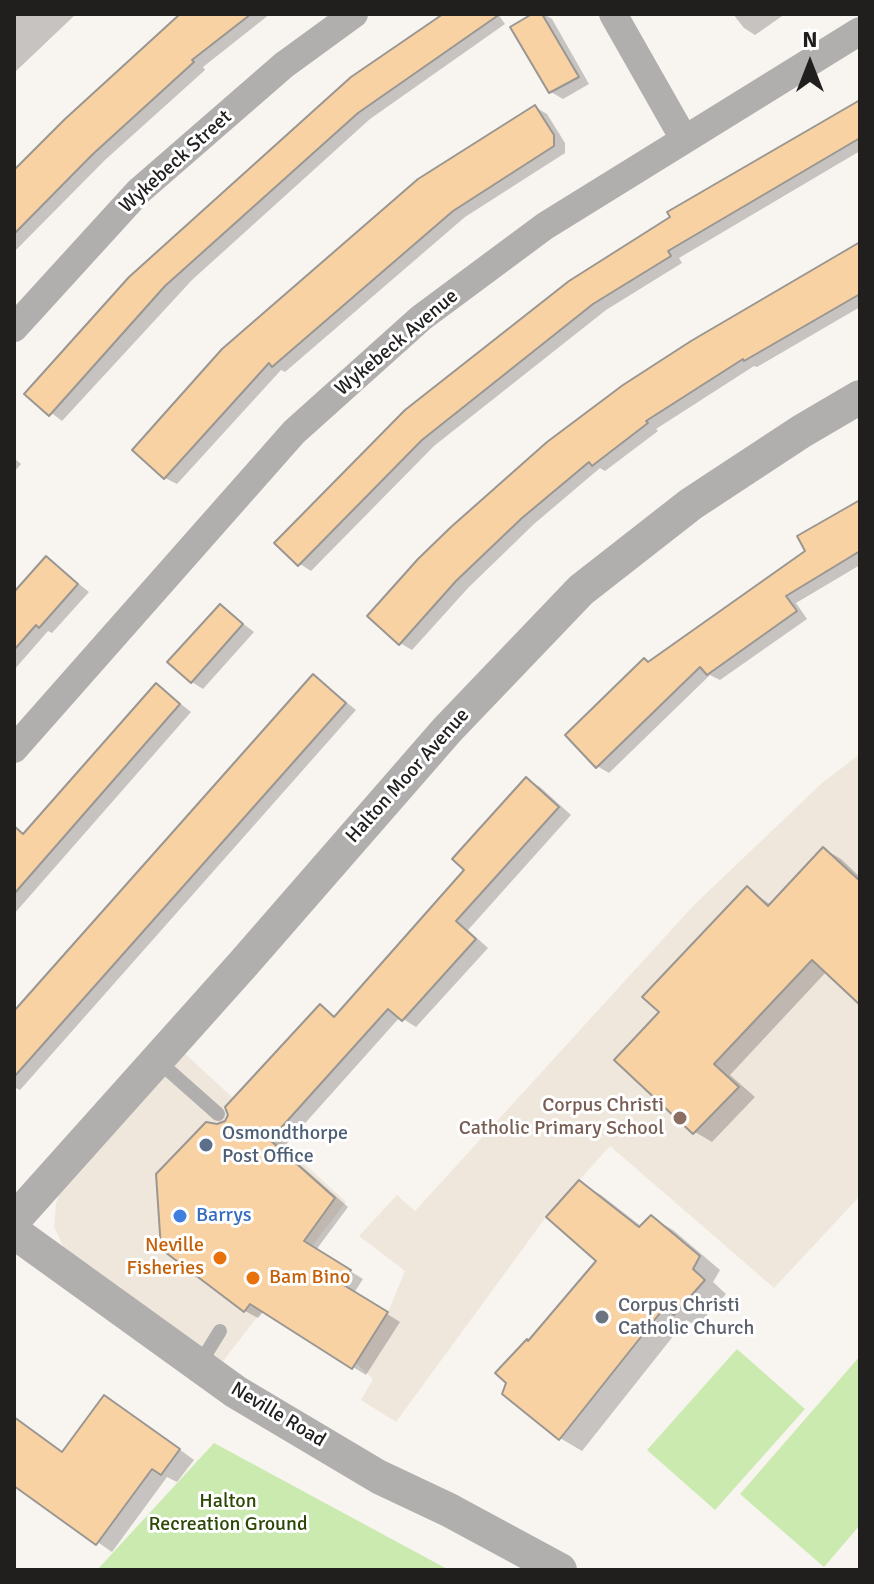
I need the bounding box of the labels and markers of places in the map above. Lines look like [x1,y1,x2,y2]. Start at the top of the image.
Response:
place label: Corpus Christi Catholic Primary School [459,1094,664,1141]
marker: Corpus Christi Catholic Primary School [671,1109,689,1127]
place label: Osmondthorpe Post Office [222,1122,348,1169]
marker: Osmondthorpe Post Office [197,1136,215,1154]
place label: Barrys [196,1204,252,1228]
marker: Barrys [171,1207,189,1225]
place label: Neville Fisheries [127,1234,204,1281]
marker: Neville Fisheries [211,1249,229,1267]
place label: Bam Bino [269,1266,350,1290]
marker: Bam Bino [244,1269,262,1287]
place label: Corpus Christi Catholic Church [618,1294,754,1341]
marker: Corpus Christi Catholic Church [593,1308,611,1326]

